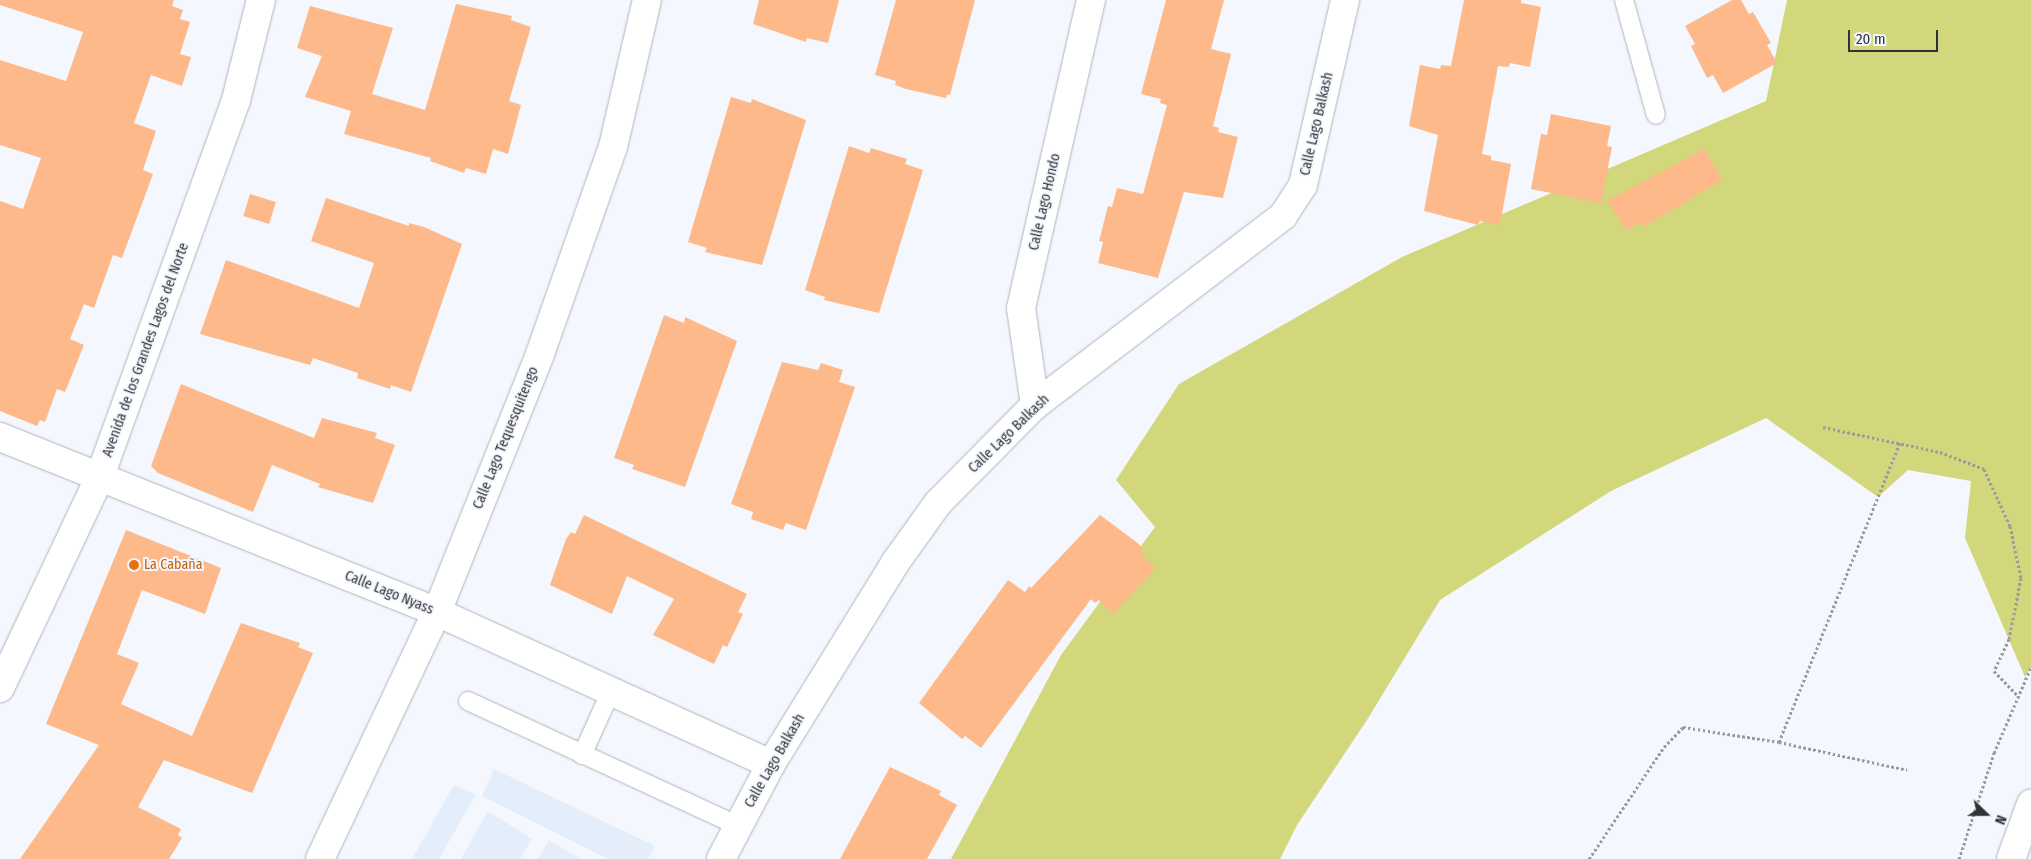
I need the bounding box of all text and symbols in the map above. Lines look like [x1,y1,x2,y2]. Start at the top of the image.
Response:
scale bar [1851,20,1941,52]
text: 20 m [1856,30,1886,48]
street label: Calle Lago Balkash [1297,71,1337,177]
street label: Calle Lago Hondo [1026,152,1064,252]
street label: Avenida de los Grandes Lagos del Norte [99,241,193,459]
street label: Calle Lago Tequesquitengo [470,364,542,512]
street label: Calle Lago Balkash [965,391,1053,477]
place label: La Cabaña [144,557,203,573]
marker: La Cabaña [128,559,140,571]
street label: Calle Lago Nyass [342,568,436,618]
street label: Calle Lago Balkash [741,711,809,811]
north arrow [1961,789,2011,839]
text: N [1991,813,2010,827]

